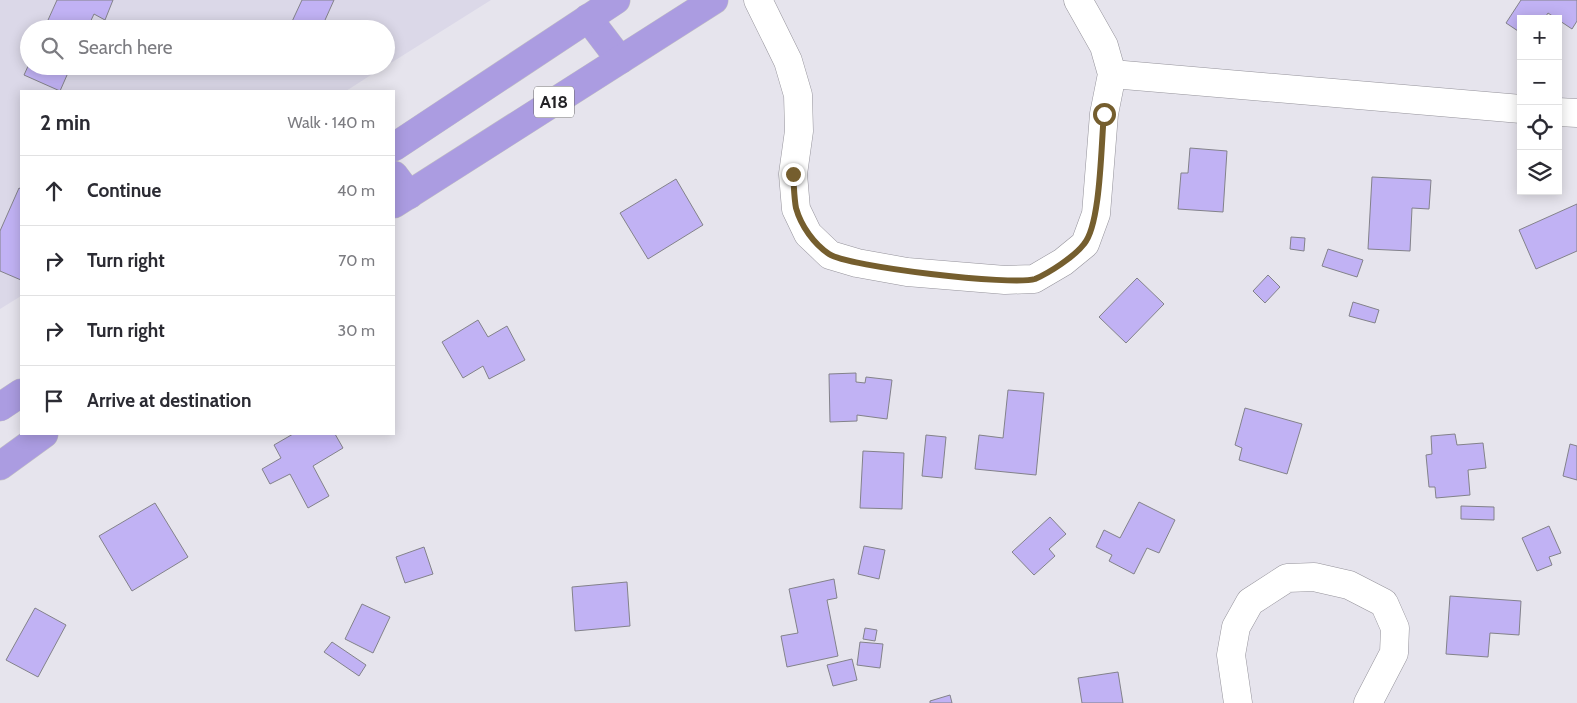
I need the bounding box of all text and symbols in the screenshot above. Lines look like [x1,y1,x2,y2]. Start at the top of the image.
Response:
map controls [1517,15,1562,195]
button: + [1517,15,1562,60]
search box [20,20,395,75]
icon: search [38,34,66,62]
text: Search here [78,36,172,59]
button: − [1517,60,1562,105]
road number: A18 [534,86,574,118]
route start [1093,103,1116,126]
button: locate [1517,105,1562,150]
text: 2 min [40,110,91,135]
text: Walk · 140 m [288,113,375,132]
button: layers [1517,150,1562,195]
route end [782,163,805,186]
icon: ahead [40,177,68,205]
text: Continue [87,179,161,202]
text: 40 m [337,181,375,200]
icon: right [40,247,68,275]
text: Turn right [87,249,165,272]
text: 70 m [338,251,375,270]
icon: right [40,317,68,345]
text: Turn right [87,319,165,342]
text: 30 m [338,321,375,340]
icon: arrive [40,387,68,415]
text: Arrive at destination [87,389,251,412]

